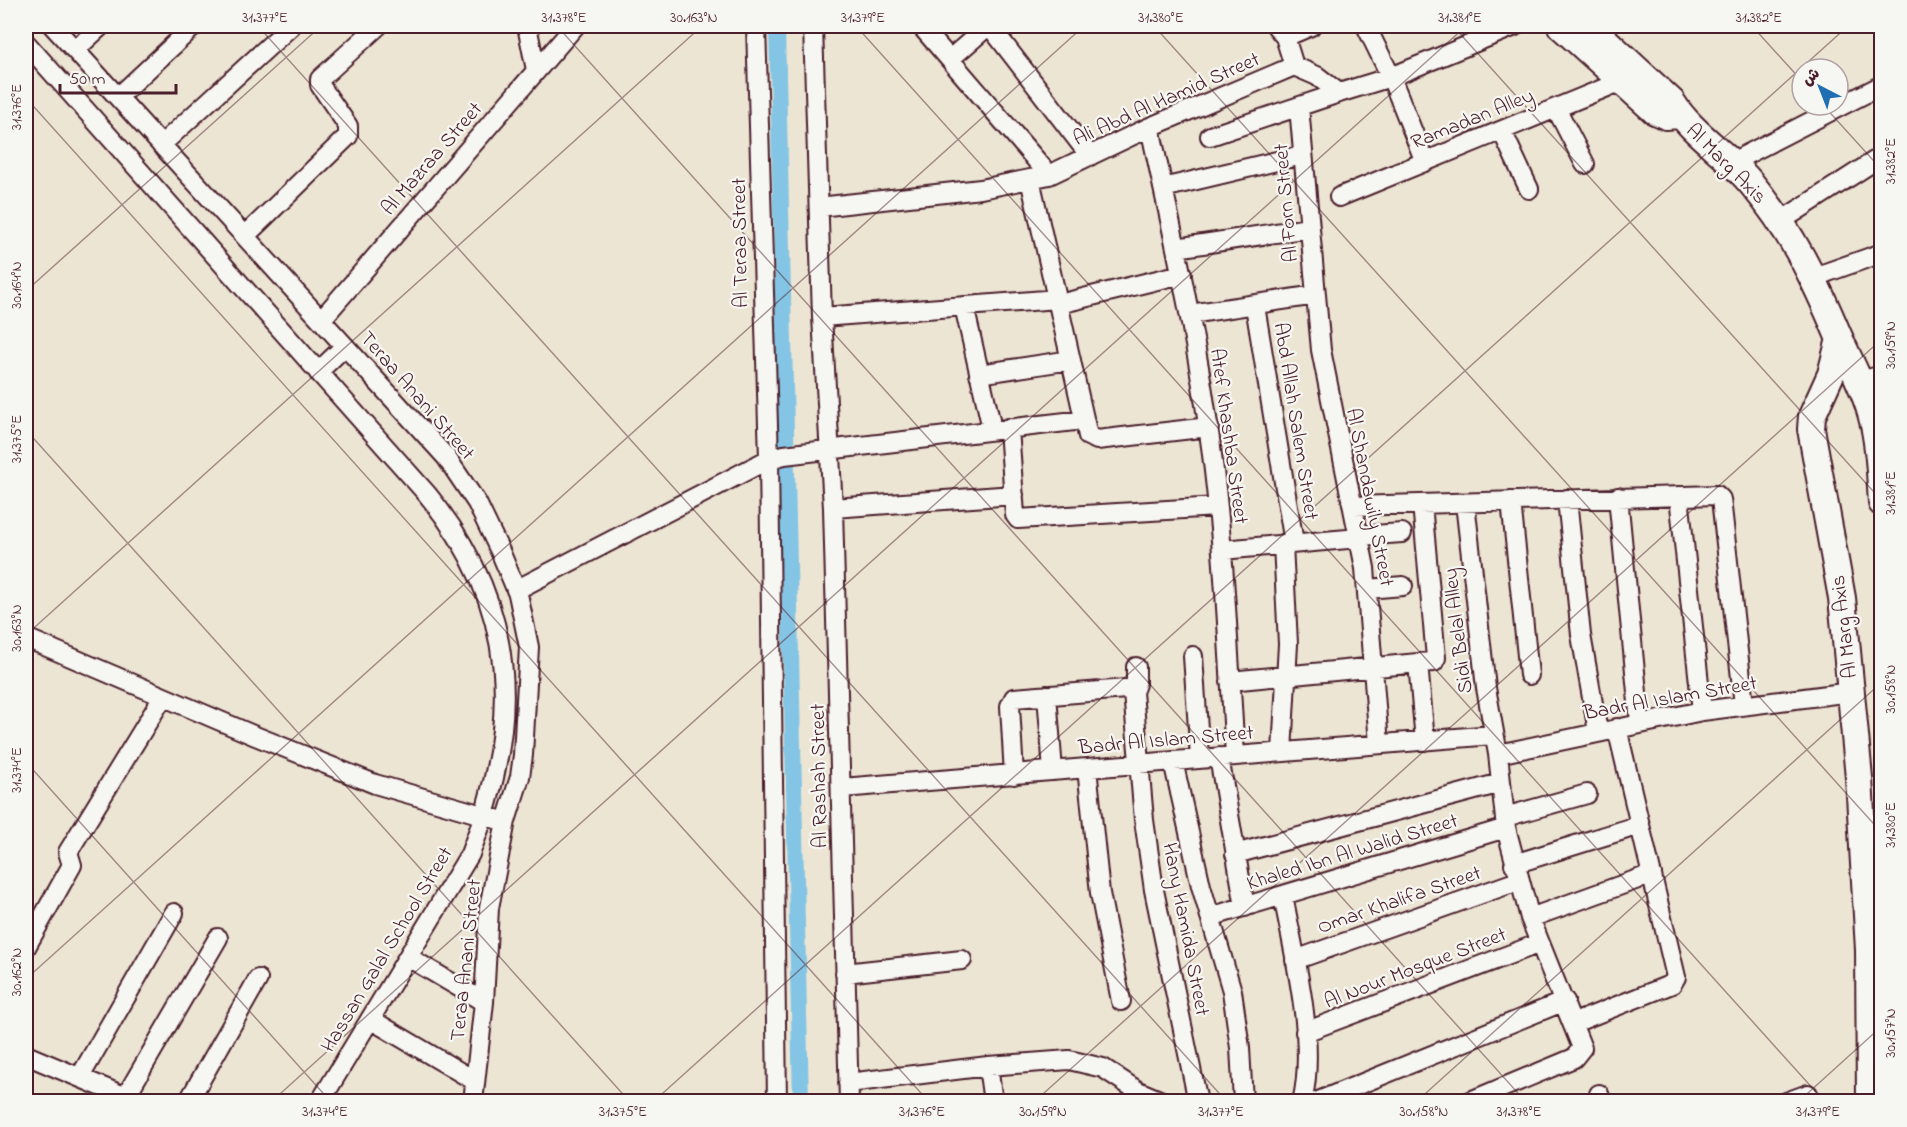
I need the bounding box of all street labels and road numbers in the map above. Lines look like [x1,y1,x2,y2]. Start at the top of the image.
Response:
street label: Ali Abd Al Hamid Street [1069,45,1265,155]
street label: Ramadan Alley [1407,82,1540,160]
street label: Al Mazraa Street [375,96,490,223]
street label: Al Marg Axis [1677,117,1773,213]
street label: Al Forn Street [1267,142,1307,264]
street label: Al Teraa Street [725,177,757,308]
street label: Abd Allah Salem Street [1265,320,1325,522]
street label: Teraa Anani Street [352,325,481,468]
street label: Atef Khashba Street [1201,346,1255,526]
street label: Al Shandawily Street [1335,406,1401,589]
street label: Sidi Belal Alley [1436,566,1484,695]
street label: Al Marg Axis [1824,573,1868,680]
street label: Badr Al Islam Street [1580,669,1759,729]
street label: Al Rashah Street [804,703,836,849]
street label: Badr Al Islam Street [1076,718,1255,764]
street label: Khaled Ibn Al Walid Street [1243,806,1462,899]
street label: Hany Hamida Street [1152,840,1217,1019]
street label: Hassan Galal School Street [314,841,461,1059]
street label: Omar Khalifa Street [1314,859,1486,943]
street label: Teraa Anani Street [444,878,490,1043]
street label: Al Nour Mosque Street [1320,920,1511,1017]

